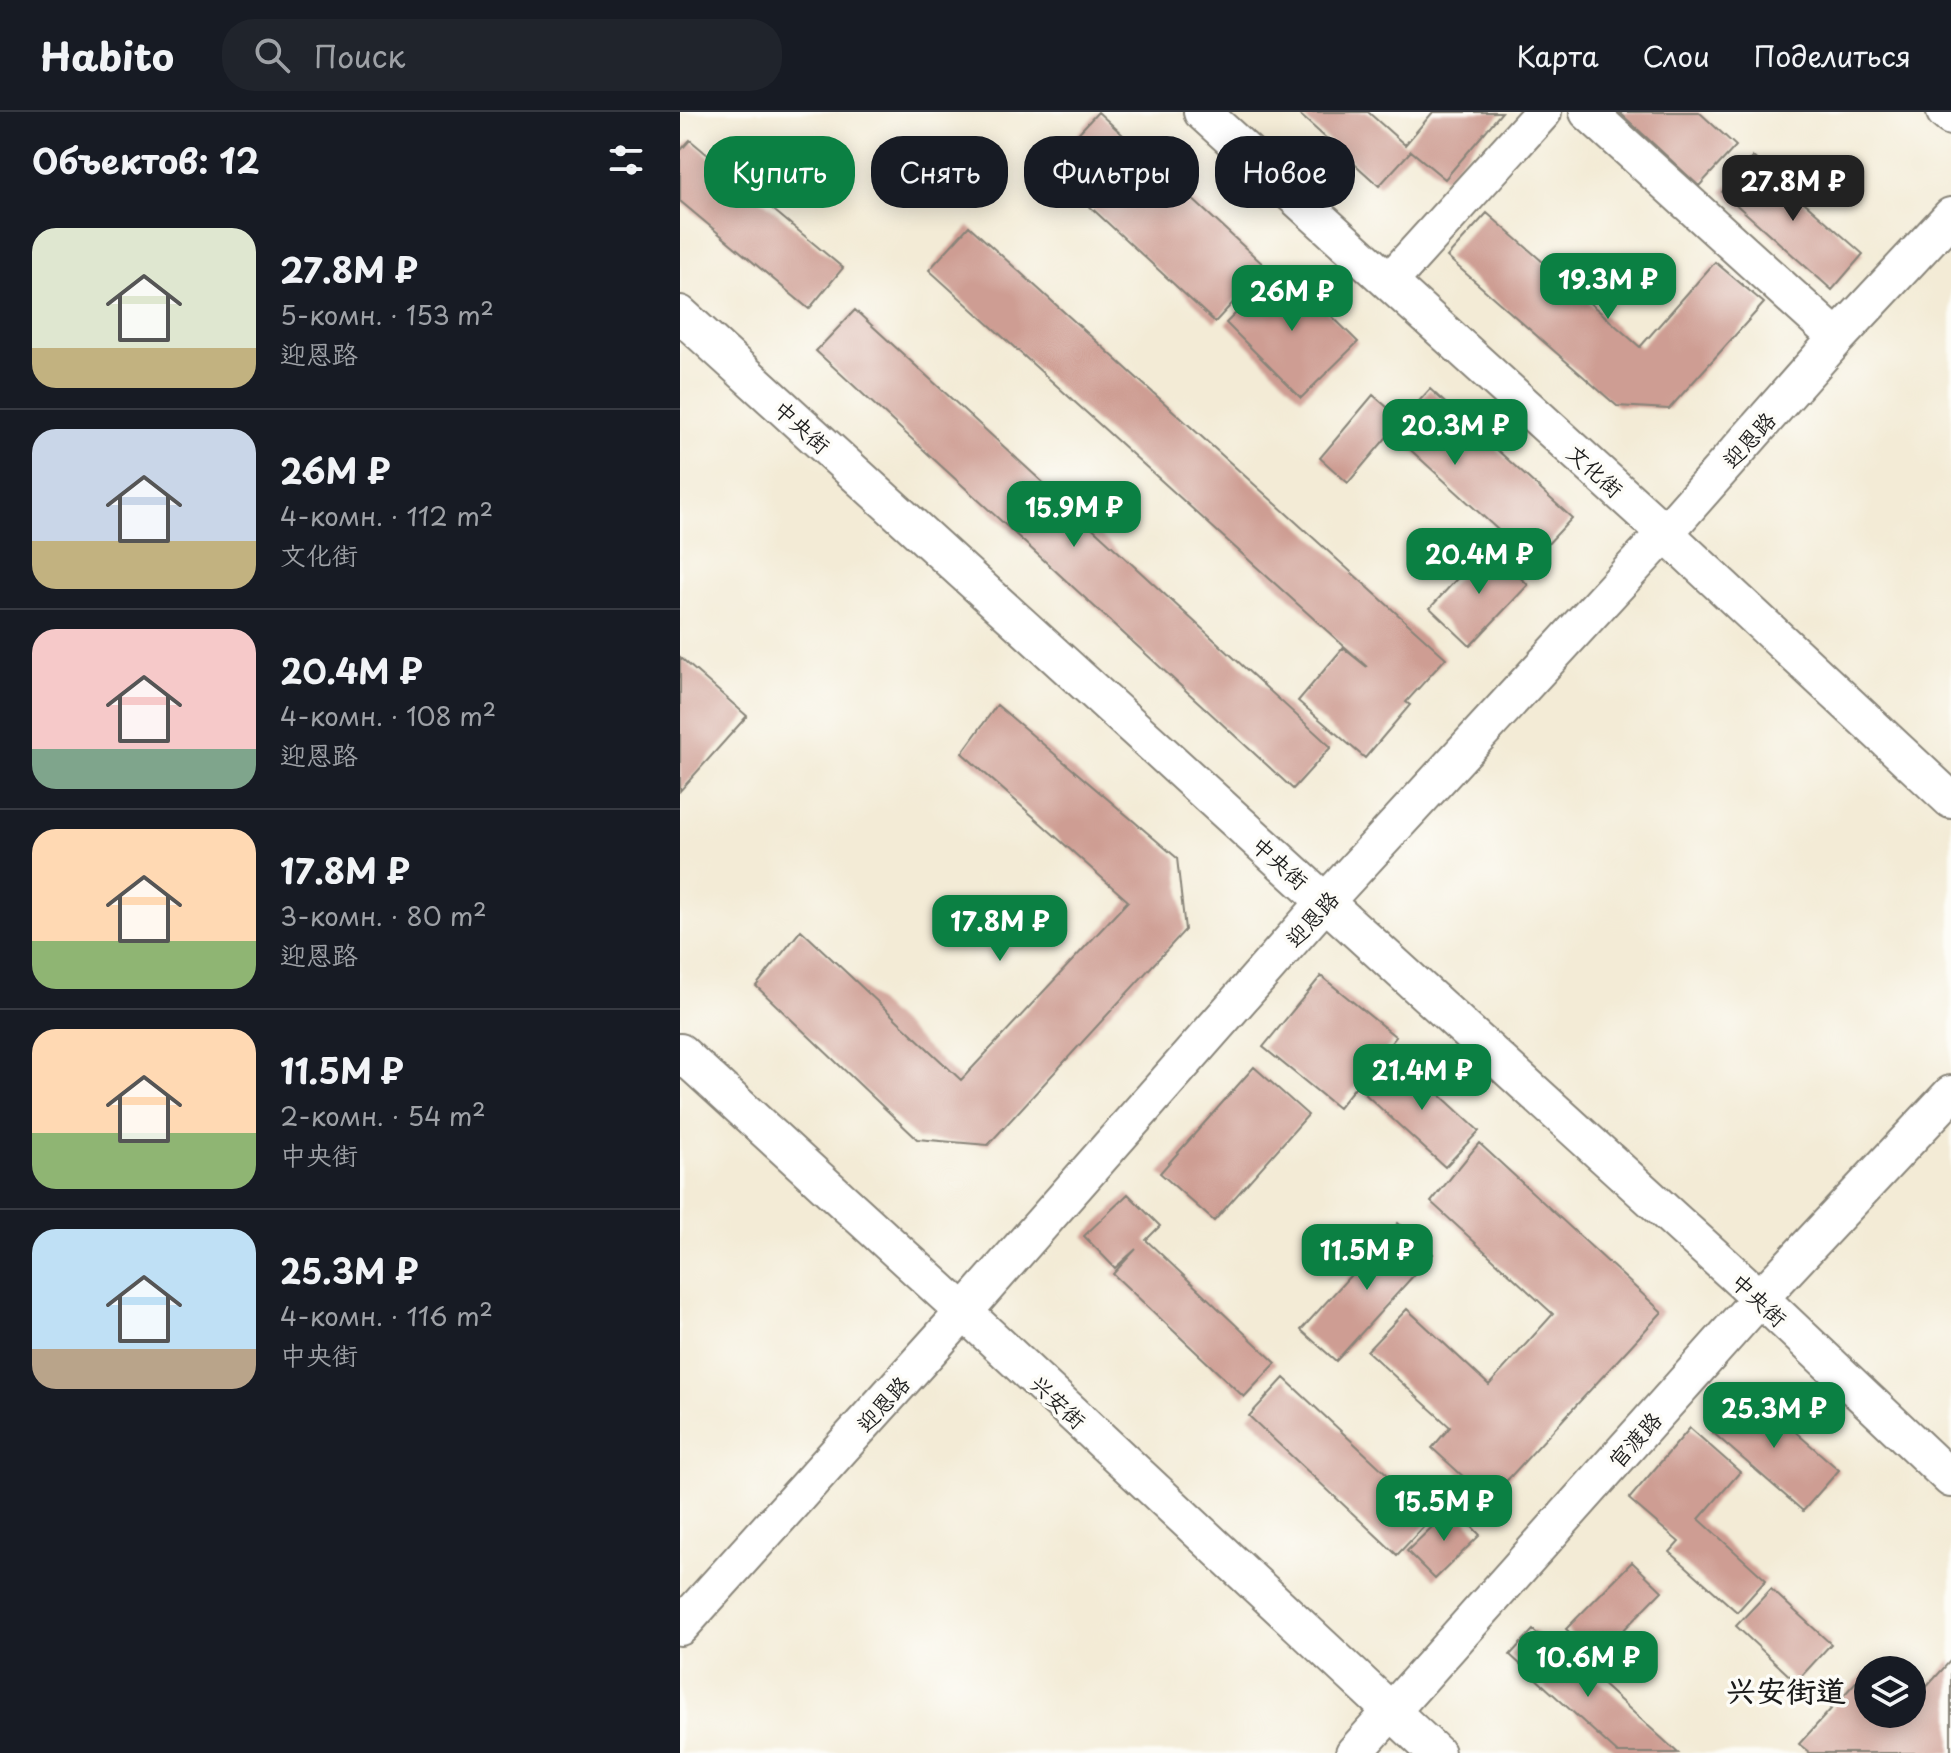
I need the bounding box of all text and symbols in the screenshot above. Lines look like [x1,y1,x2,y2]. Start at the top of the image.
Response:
search box [222,19,782,91]
text: Habito [40,27,174,84]
icon: search [250,33,294,77]
text: Поиск [314,33,405,78]
text: Карта [1516,34,1599,77]
text: Слои [1643,34,1710,77]
text: Поделиться [1754,34,1911,77]
text: Объектов: 12 [32,134,259,186]
chip: Купить [704,136,855,208]
chip: Снять [871,136,1008,208]
chip: Фильтры [1024,136,1199,208]
chip: Новое [1215,136,1355,208]
icon: filters [604,138,648,182]
pin: 27.8M ₽ [1719,155,1867,223]
text: 27.8M ₽ [1740,161,1846,200]
text: 27.8M ₽ [280,243,418,295]
pin: 19.3M ₽ [1534,253,1682,321]
text: 19.3M ₽ [1558,259,1658,298]
icon: home [96,260,192,356]
pin: 26M ₽ [1236,265,1348,333]
text: 26M ₽ [1250,271,1334,310]
text: 5-комн. · 153 m² [280,295,494,334]
text: 迎恩路 [280,334,358,373]
street label: 中央街 [767,392,839,460]
pin: 20.3M ₽ [1381,399,1529,467]
street label: 迎恩路 [1714,403,1782,475]
text: 20.3M ₽ [1401,405,1510,444]
street label: 文化街 [1560,436,1632,504]
text: 26M ₽ [280,444,391,496]
icon: home [96,461,192,557]
pin: 15.9M ₽ [1000,481,1148,549]
text: 15.9M ₽ [1025,487,1123,526]
text: 4-комн. · 112 m² [280,496,493,535]
pin: 20.4M ₽ [1405,528,1553,596]
text: 20.4M ₽ [1424,534,1534,573]
text: 文化街 [280,535,358,574]
text: 20.4M ₽ [280,644,423,696]
icon: home [96,661,192,757]
text: 4-комн. · 108 m² [280,696,496,735]
text: 迎恩路 [280,735,358,774]
street label: 中央街 [1245,828,1317,896]
text: 17.8M ₽ [280,844,410,896]
icon: home [96,861,192,957]
street label: 迎恩路 [1277,882,1345,954]
pin: 17.8M ₽ [926,895,1074,963]
text: 3-комн. · 80 m² [280,896,487,935]
text: 17.8M ₽ [950,901,1050,940]
text: 迎恩路 [280,935,358,974]
text: 11.5M ₽ [280,1044,404,1096]
pin: 21.4M ₽ [1348,1044,1496,1112]
text: 21.4M ₽ [1371,1050,1473,1089]
icon: home [96,1061,192,1157]
text: 2-комн. · 54 m² [280,1096,486,1135]
text: 中央街 [280,1135,358,1174]
pin: 11.5M ₽ [1293,1224,1441,1292]
text: 11.5M ₽ [1320,1230,1414,1269]
text: 25.3M ₽ [280,1244,418,1296]
icon: home [96,1261,192,1357]
street label: 中央街 [1725,1264,1795,1334]
text: 4-комн. · 116 m² [280,1296,493,1335]
text: 中央街 [280,1335,358,1374]
street label: 兴安街 [1024,1366,1094,1436]
street label: 迎恩路 [848,1367,916,1439]
pin: 25.3M ₽ [1700,1382,1848,1450]
text: 25.3M ₽ [1721,1388,1827,1427]
street label: 官渡路 [1600,1403,1668,1475]
pin: 15.5M ₽ [1370,1475,1518,1543]
text: 15.5M ₽ [1394,1481,1494,1520]
pin: 10.6M ₽ [1514,1631,1662,1699]
text: 10.6M ₽ [1536,1637,1640,1676]
map controls [1854,1656,1926,1728]
button: layers [1854,1656,1926,1728]
district label: 兴安街道 [1726,1667,1846,1712]

